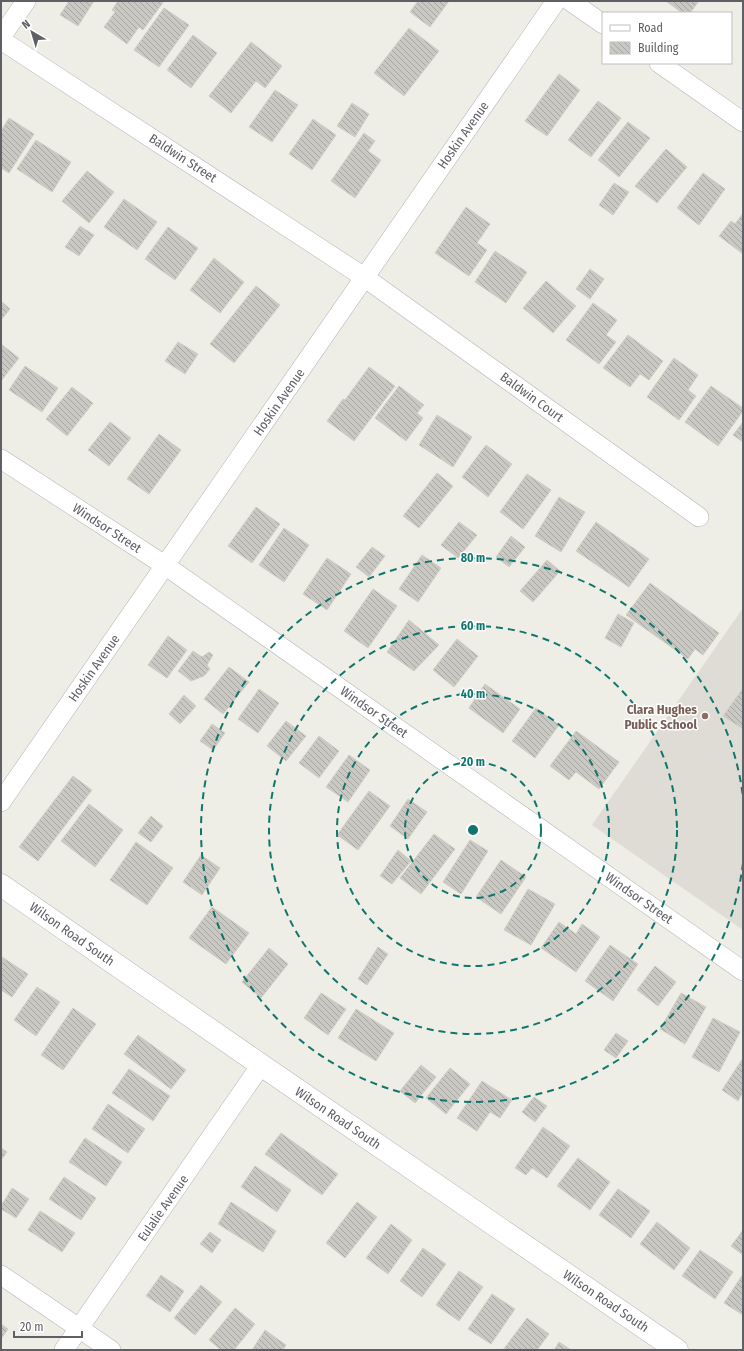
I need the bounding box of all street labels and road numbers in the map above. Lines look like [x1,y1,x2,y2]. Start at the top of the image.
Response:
street label: Hoskin Avenue [434,99,492,171]
street label: Baldwin Street [146,131,220,186]
street label: Hoskin Avenue [250,366,308,438]
street label: Baldwin Court [498,369,567,425]
street label: Windsor Street [70,500,145,556]
street label: Hoskin Avenue [65,632,123,704]
street label: Windsor Street [337,683,411,741]
street label: Windsor Street [602,869,676,927]
street label: Wilson Road South [27,899,117,969]
street label: Wilson Road South [292,1084,384,1152]
street label: Eulalie Avenue [135,1172,191,1244]
street label: Wilson Road South [560,1267,652,1335]

